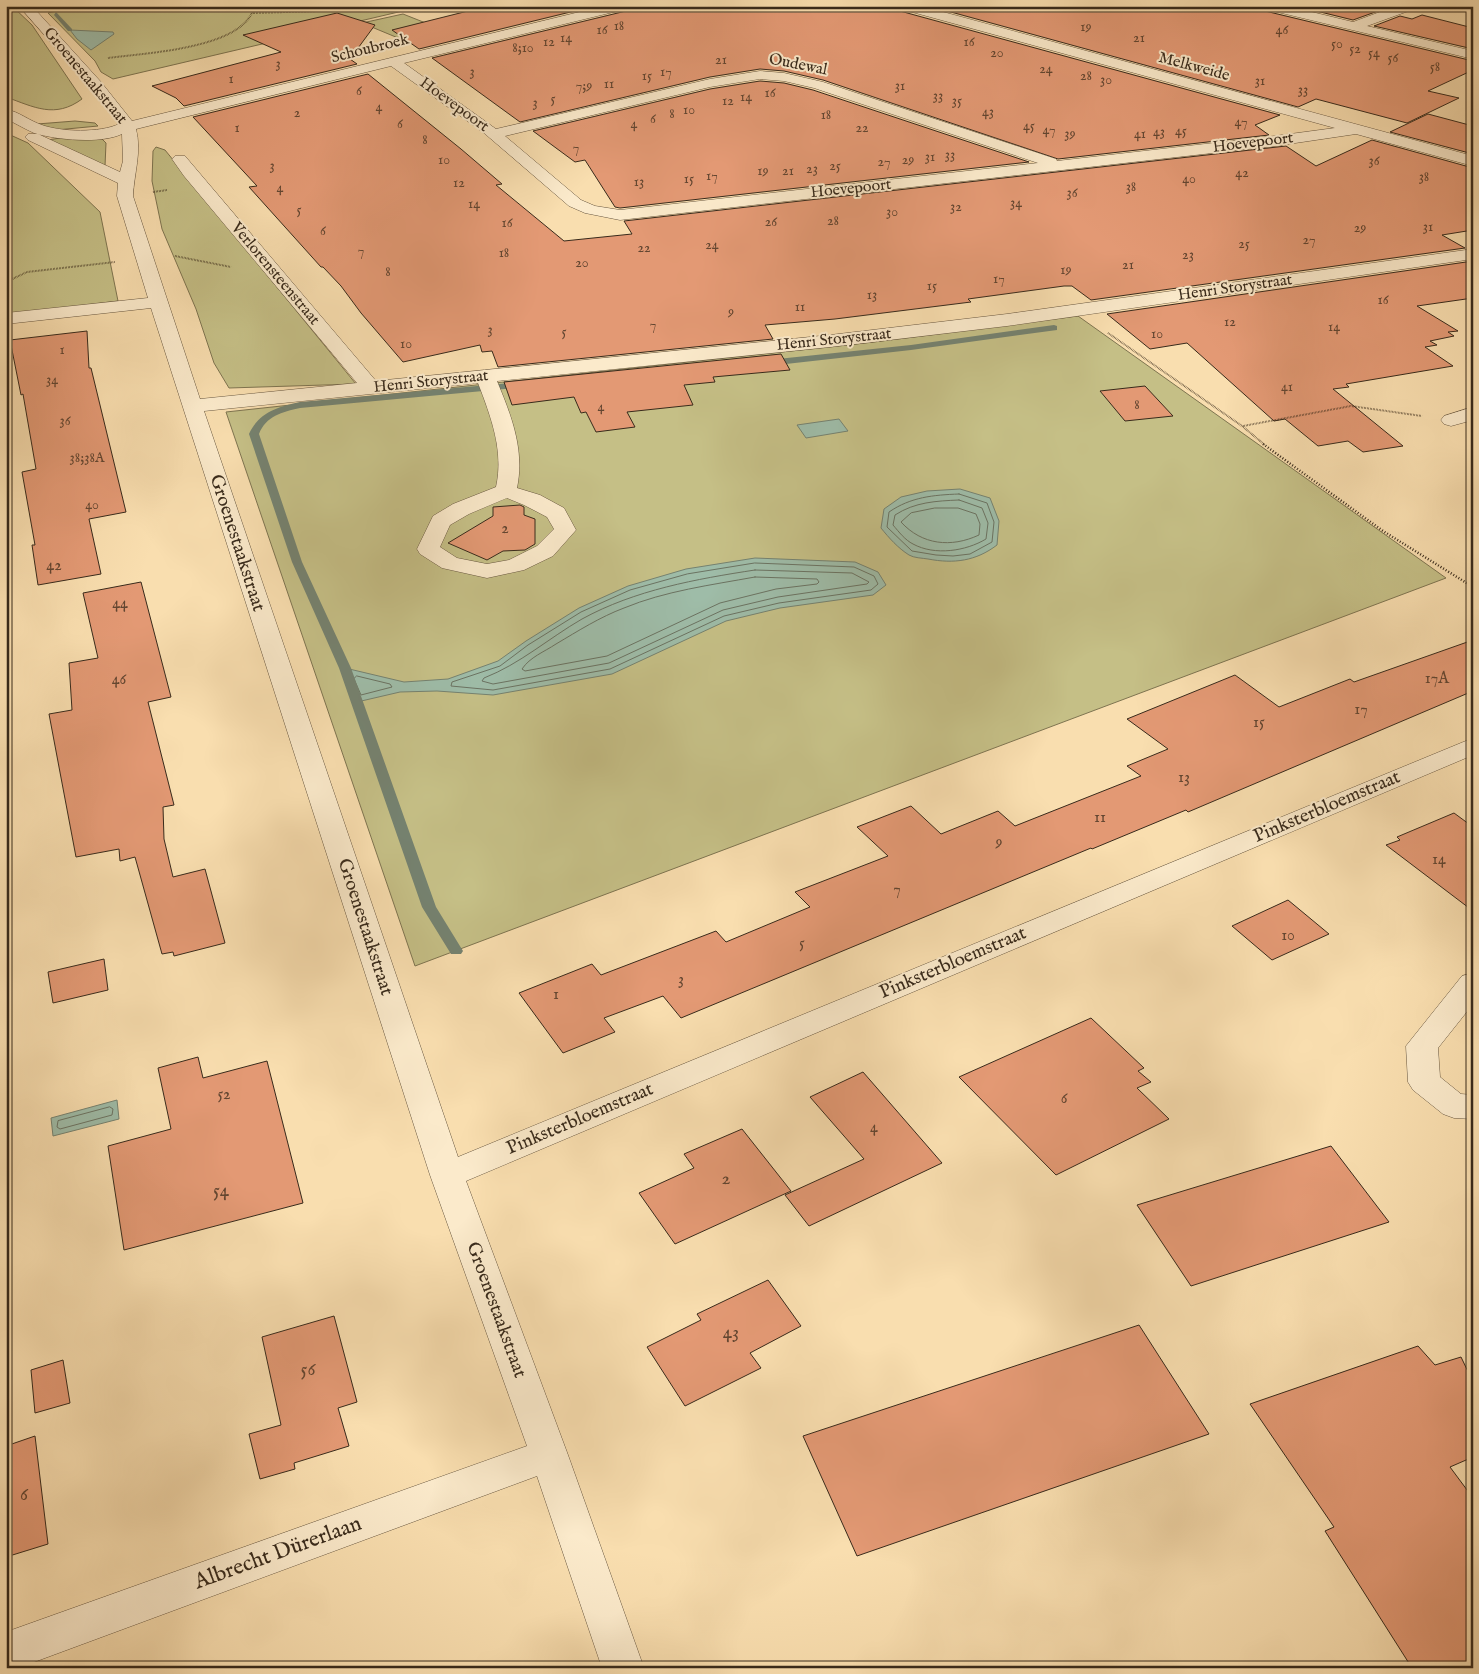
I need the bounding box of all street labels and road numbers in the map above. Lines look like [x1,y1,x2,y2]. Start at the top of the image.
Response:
street label: Groenestaakstraat [39,24,132,129]
street label: Schoubroek [329,30,411,68]
street label: Melkweide [1156,48,1232,86]
street label: Oudewal [767,50,830,81]
street label: Hoevepoort [415,73,493,137]
street label: Hoevepoort [1212,128,1295,158]
street label: Hoevepoort [810,175,893,203]
street label: Verlorensteenstraat [226,218,324,330]
street label: Henri Storystraat [1177,270,1294,306]
street label: Henri Storystraat [776,324,893,356]
street label: Henri Storystraat [373,366,490,398]
street label: Groenestaakstraat [204,471,271,615]
street label: Pinksterbloemstraat [1250,765,1404,849]
street label: Groenestaakstraat [332,855,399,999]
street label: Pinksterbloemstraat [876,921,1030,1005]
street label: Pinksterbloemstraat [503,1077,657,1161]
street label: Groenestaakstraat [460,1239,532,1382]
street label: Albrecht Dürerlaan [189,1510,366,1597]

